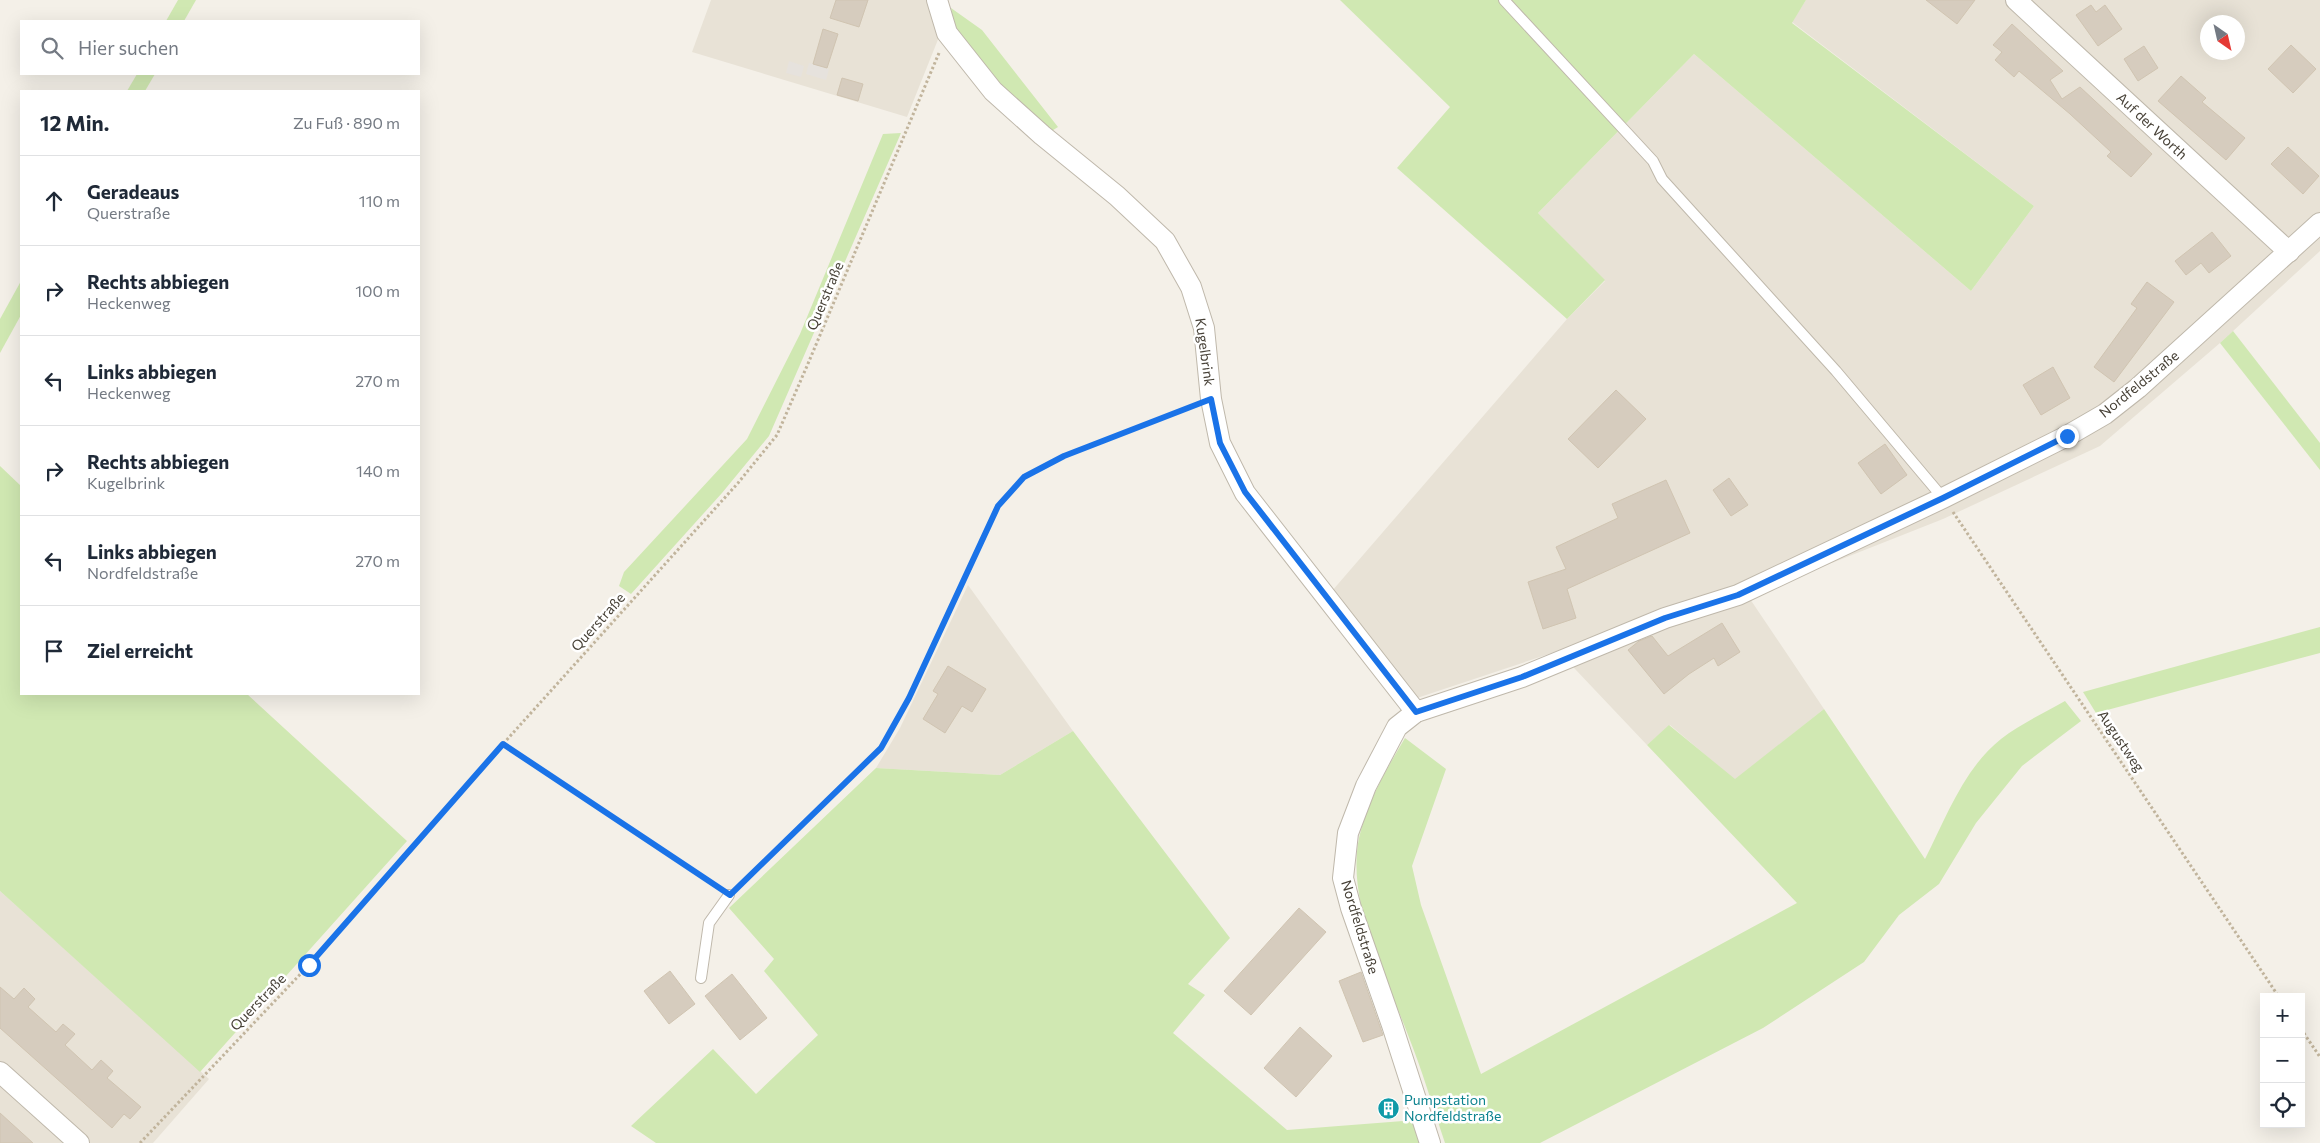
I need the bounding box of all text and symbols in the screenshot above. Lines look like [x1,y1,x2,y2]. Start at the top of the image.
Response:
north arrow [2200,15,2245,60]
search box [20,20,420,75]
icon: search [38,34,66,62]
text: Hier suchen [78,36,179,59]
street label: Auf der Worth [2114,89,2191,163]
text: 12 Min. [40,110,109,135]
text: Zu Fuß · 890 m [293,113,400,132]
text: Geradeaus [87,180,179,203]
icon: ahead [40,187,68,215]
text: 110 m [359,191,400,210]
text: Querstraße [87,203,170,222]
street label: Querstraße [803,259,847,333]
text: Rechts abbiegen [87,270,229,293]
icon: right [40,277,68,305]
text: 100 m [355,281,400,300]
text: Heckenweg [87,293,171,312]
street label: Kugelbrink [1192,317,1219,387]
street label: Nordfeldstraße [2096,346,2182,421]
text: Links abbiegen [87,360,217,383]
icon: left [40,367,68,395]
text: 270 m [355,371,400,390]
text: Heckenweg [87,383,171,402]
route end [2056,425,2079,448]
text: Rechts abbiegen [87,450,229,473]
icon: right [40,457,68,485]
text: 140 m [356,461,400,480]
text: Kugelbrink [87,473,165,492]
text: Links abbiegen [87,540,217,563]
icon: left [40,547,68,575]
text: 270 m [355,551,400,570]
text: Nordfeldstraße [87,563,198,582]
street label: Querstraße [567,589,628,654]
icon: arrive [40,637,68,665]
text: Ziel erreicht [87,639,193,662]
street label: Augustweg [2095,707,2148,775]
street label: Nordfeldstraße [1338,878,1383,976]
route start [298,954,321,977]
street label: Querstraße [226,970,289,1034]
map controls [2260,993,2305,1128]
button: + [2260,993,2305,1038]
button: − [2260,1038,2305,1083]
button: locate [2260,1083,2305,1128]
place label: Pumpstation Nordfeldstraße [1404,1091,1501,1124]
building icon: Pumpstation Nordfeldstraße [1376,1096,1400,1120]

